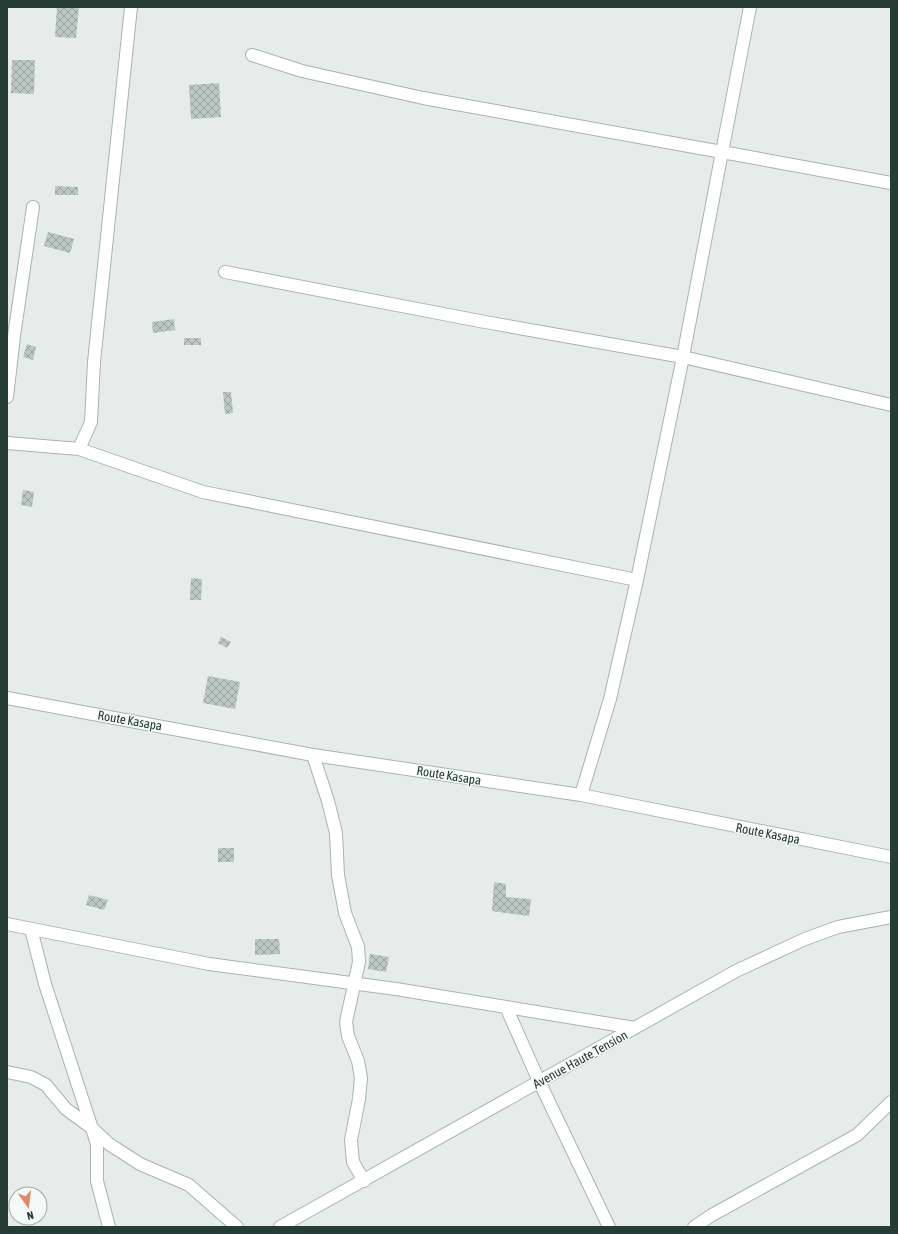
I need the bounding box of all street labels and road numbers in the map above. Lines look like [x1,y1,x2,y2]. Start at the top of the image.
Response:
street label: Route Kasapa [97,707,163,734]
street label: Route Kasapa [416,763,482,788]
street label: Route Kasapa [734,820,801,847]
street label: Avenue Haute Tension [530,1027,630,1092]

